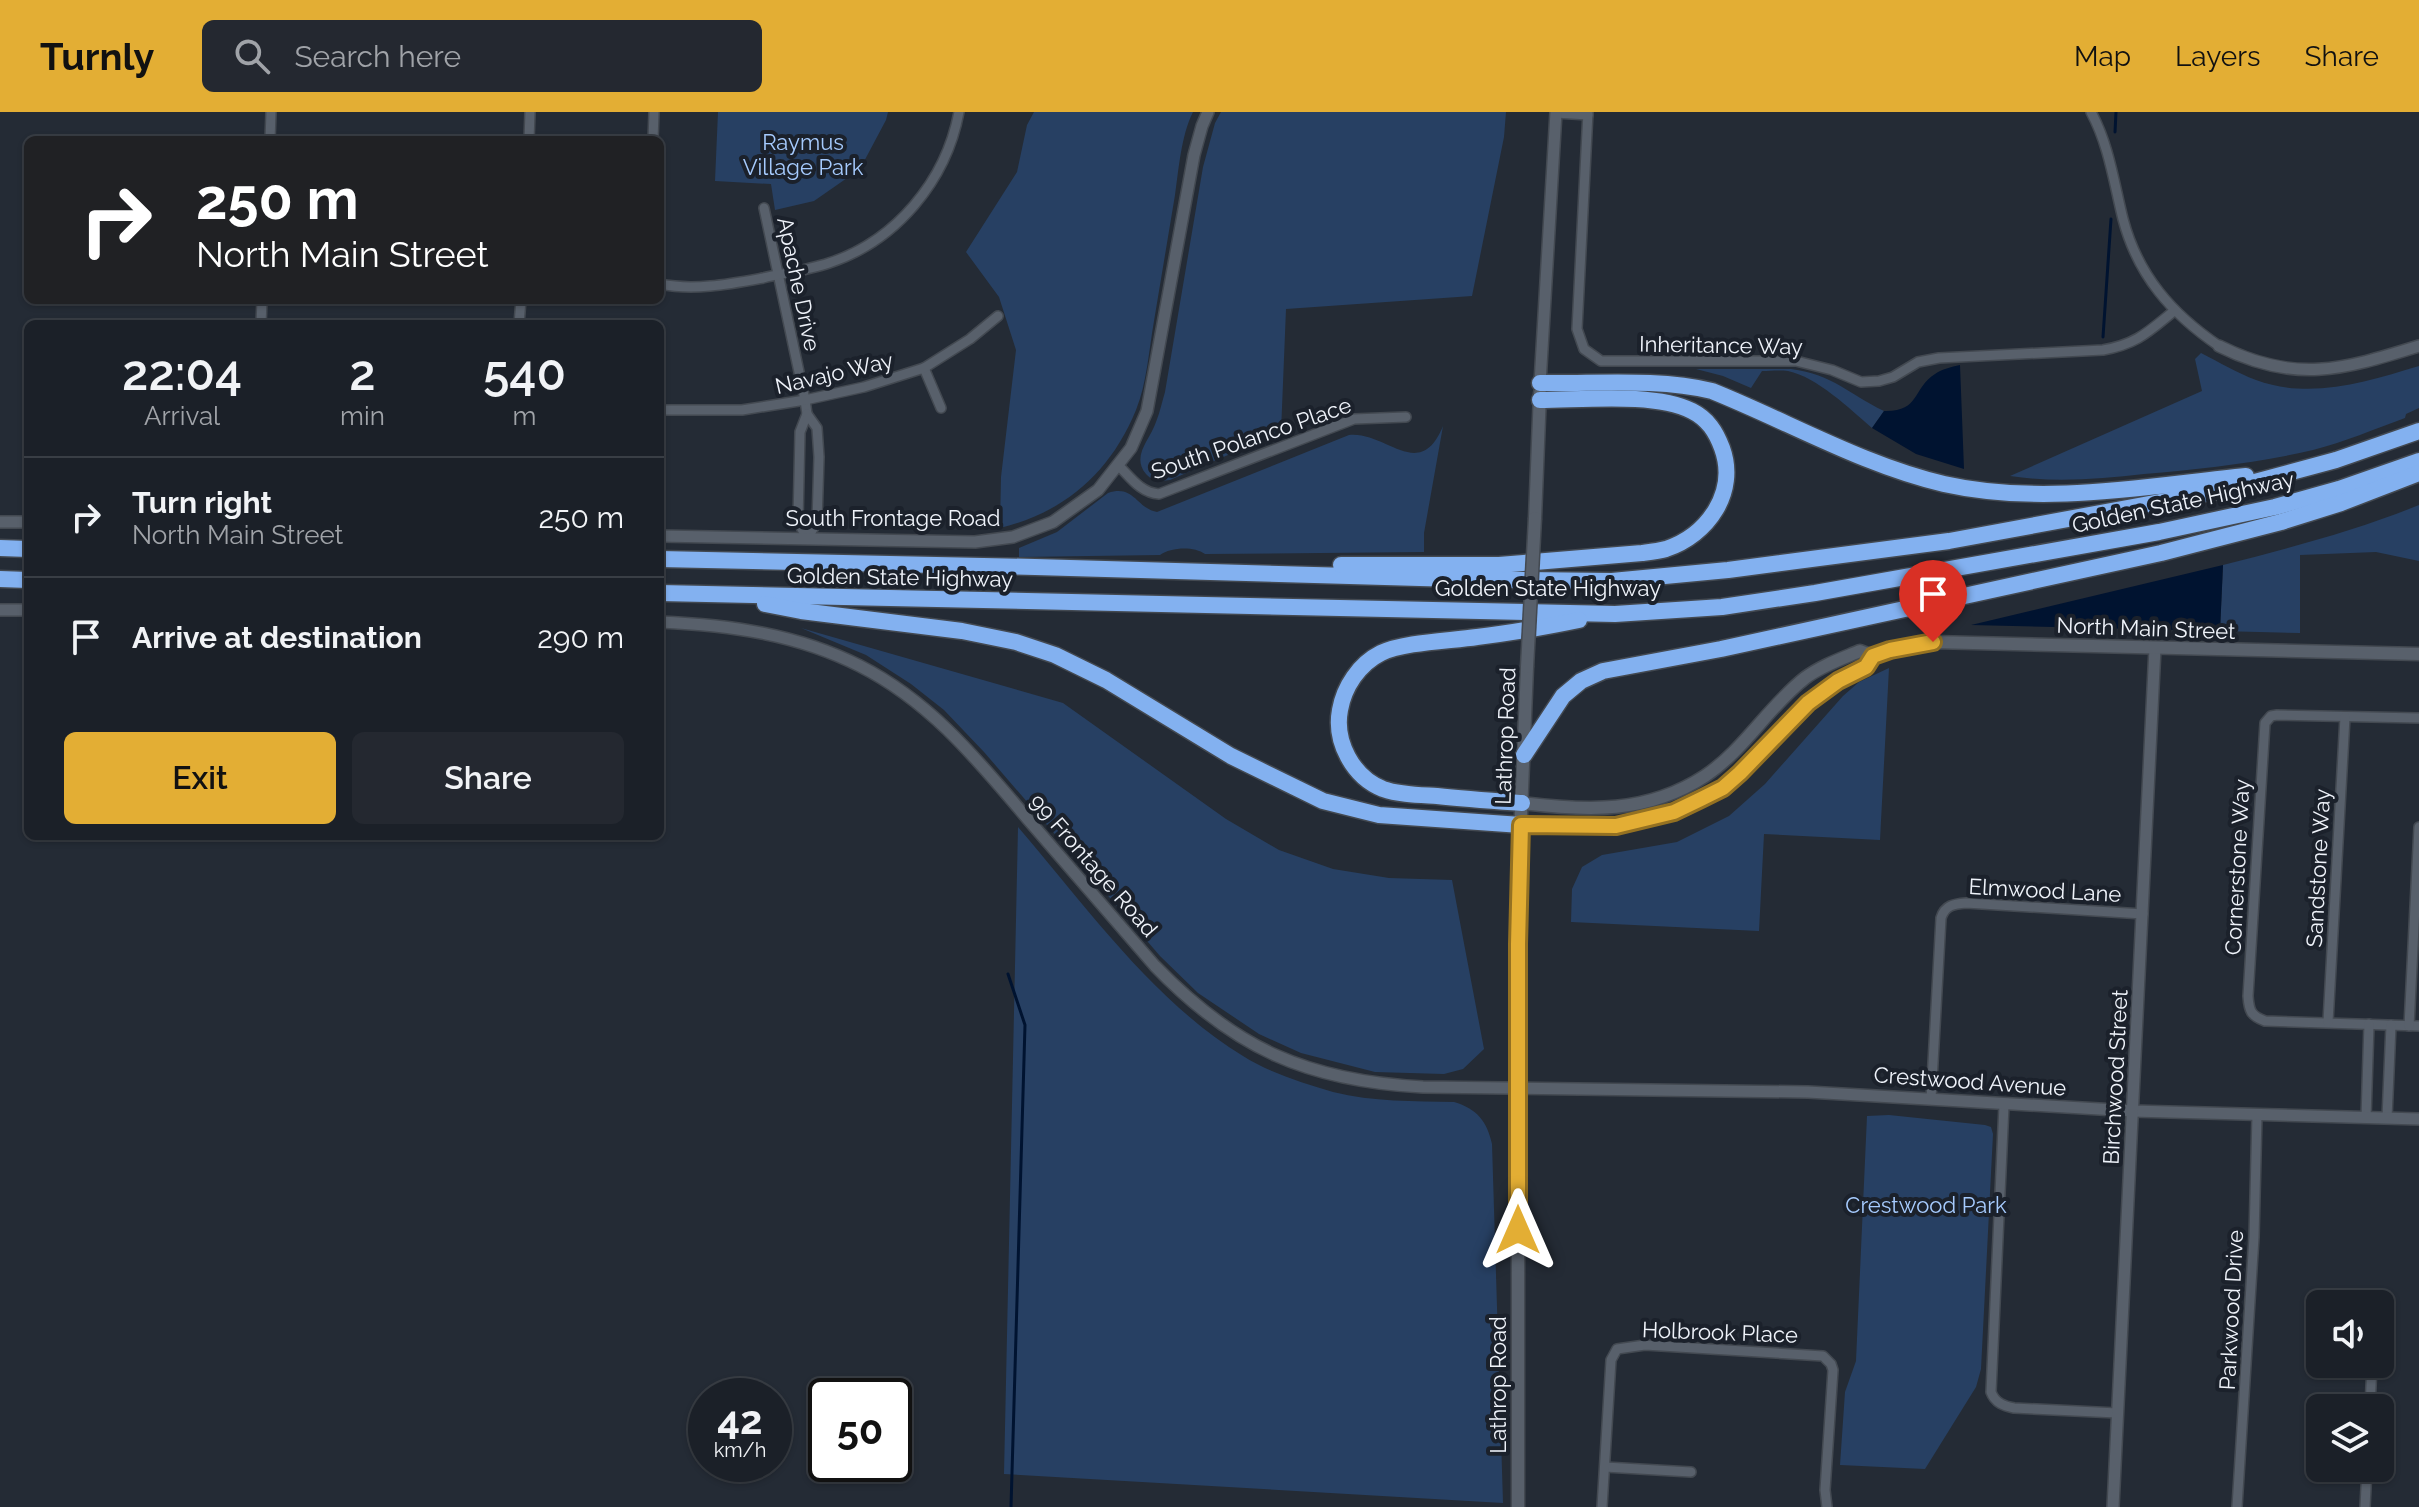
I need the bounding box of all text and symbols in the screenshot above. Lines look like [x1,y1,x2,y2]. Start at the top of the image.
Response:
search box [202,20,762,92]
text: Turnly [40,34,154,79]
icon: search [230,34,274,78]
text: Search here [294,39,461,74]
text: Map [2074,40,2131,73]
text: Layers [2175,40,2261,73]
text: Share [2305,40,2379,73]
park label: Raymus Village Park [743,129,864,180]
text: 250 m [196,166,359,232]
icon: right [64,168,168,272]
street label: Apache Drive [772,215,826,353]
text: North Main Street [196,233,489,275]
street label: Inheritance Way [1639,331,1803,359]
text: 22:04 [122,345,242,401]
text: 2 [349,345,376,401]
text: 540 [483,345,566,401]
street label: Navajo Way [772,347,896,399]
street label: South Polanco Place [1148,392,1355,484]
text: Arrival [144,401,220,431]
text: min [340,401,385,431]
text: m [512,401,536,431]
street label: Golden State Highway [2070,466,2296,538]
text: Turn right [132,485,272,520]
icon: right [64,495,108,539]
text: 250 m [538,500,624,535]
street label: South Frontage Road [786,505,1000,531]
text: North Main Street [132,520,343,550]
pin [1899,560,1967,642]
street label: Golden State Highway [787,562,1013,592]
icon: arrive [1911,572,1955,616]
street label: Golden State Highway [1435,575,1661,601]
street label: North Main Street [2056,612,2236,644]
icon: arrive [64,615,108,659]
text: Arrive at destination [132,620,422,655]
text: 290 m [537,620,624,655]
street label: Lathrop Road [1490,667,1520,805]
button: Exit [64,732,336,824]
button: Share [352,732,624,824]
street label: Cornerstone Way [2219,778,2255,956]
street label: 99 Frontage Road [1025,788,1163,942]
street label: Sandstone Way [2301,788,2335,948]
street label: Elmwood Lane [1968,873,2122,907]
street label: Birchwood Street [2097,988,2133,1165]
street label: Crestwood Avenue [1873,1061,2067,1101]
position arrow [1476,1188,1560,1272]
park label: Crestwood Park [1845,1192,2007,1218]
street label: Parkwood Drive [2214,1229,2248,1391]
map controls [2306,1290,2394,1482]
button: sound [2306,1290,2394,1378]
street label: Lathrop Road [1485,1316,1511,1454]
street label: Holbrook Place [1642,1316,1799,1348]
speed limit sign: 50 [808,1378,912,1482]
button: layers [2306,1394,2394,1482]
text: 42 [717,1396,763,1443]
text: km/h [714,1438,766,1462]

